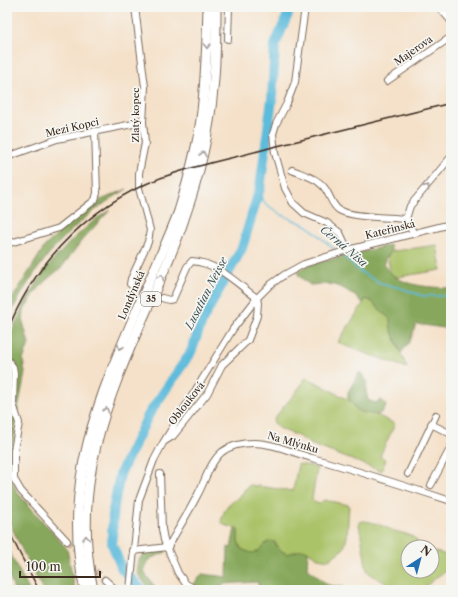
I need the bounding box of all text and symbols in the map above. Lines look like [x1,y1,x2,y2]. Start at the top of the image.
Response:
street label: Majerova [392,32,436,68]
one-way arrow [203,43,211,49]
street label: Zlatý kopec [129,87,142,143]
street label: Mezi Kopci [44,115,100,140]
one-way arrow [198,151,206,157]
one-way arrow [422,184,429,191]
street label: Kateřinská [364,217,417,242]
water label: Černá Nisa [318,222,371,270]
water label: Lusatian Neisse [181,254,231,332]
street label: Londýnská [115,268,148,322]
one-way arrow [156,273,164,281]
road number: 35 [141,292,161,306]
one-way arrow [117,344,125,351]
street label: Oblouková [165,379,208,428]
one-way arrow [101,406,109,413]
street label: Na Mlýnku [266,429,320,456]
one-way arrow [82,534,91,541]
north arrow [400,539,440,579]
text: N [418,542,434,560]
scale bar [20,553,100,579]
text: 100 m [26,559,61,574]

